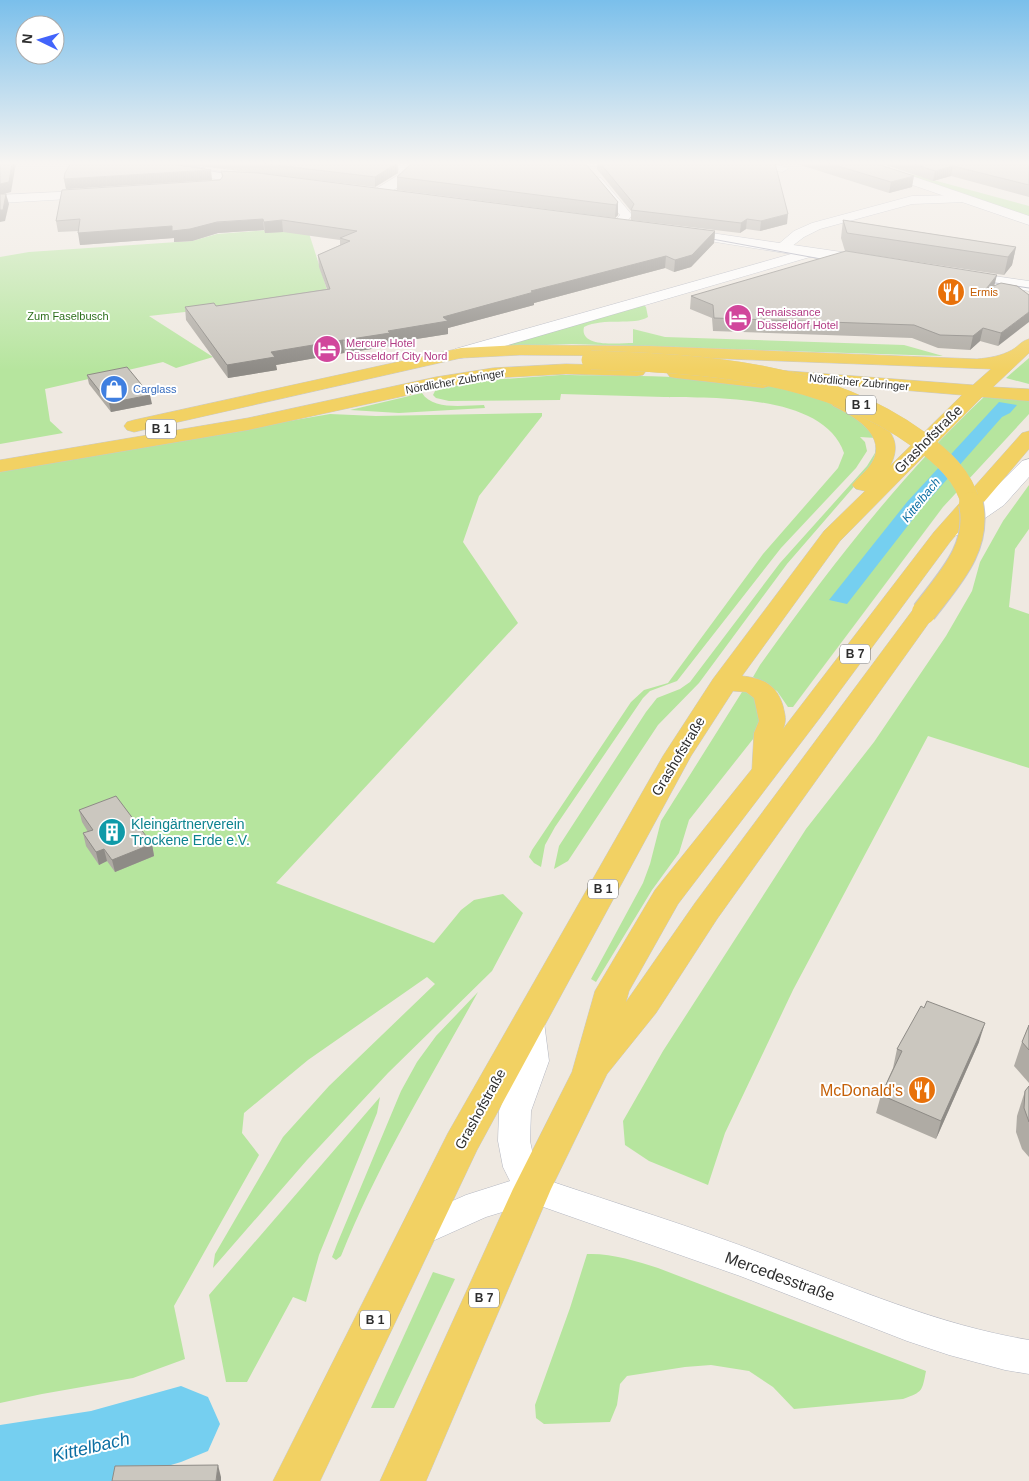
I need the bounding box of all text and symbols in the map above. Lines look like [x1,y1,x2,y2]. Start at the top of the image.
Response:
north arrow [15,15,65,65]
text: N [19,33,35,45]
restaurant icon: Ermis [936,277,966,307]
place label: Ermis [970,286,999,298]
hotel icon: Renaissance Düsseldorf Hotel [723,303,753,333]
place label: Renaissance Düsseldorf Hotel [757,306,838,331]
park label: Zum Faselbusch [27,310,109,322]
hotel icon: Mercure Hotel Düsseldorf City Nord [312,334,342,364]
place label: Mercure Hotel Düsseldorf City Nord [346,337,447,362]
street label: Nördlicher Zubringer [405,366,506,396]
street label: Nördlicher Zubringer [809,372,910,392]
shop icon: Carglass [99,374,129,404]
place label: Carglass [133,383,177,395]
road number: B 1 [846,396,876,414]
street label: Grashofstraße [891,402,965,476]
road number: B 1 [146,419,176,438]
water label: Kittelbach [899,475,943,525]
road number: B 7 [840,644,870,664]
street label: Grashofstraße [648,713,708,798]
place label: Kleingärtnerverein Trockene Erde e.V. [131,816,250,848]
building icon: Kleingärtnerverein Trockene Erde e.V. [97,817,127,847]
road number: B 1 [588,880,618,899]
street label: Grashofstraße [451,1066,509,1152]
restaurant icon: McDonald's [907,1075,937,1105]
place label: McDonald's [820,1082,903,1099]
street label: Mercedesstraße [723,1249,837,1304]
road number: B 7 [469,1289,499,1308]
road number: B 1 [360,1310,390,1330]
water label: Kittelbach [50,1428,132,1466]

